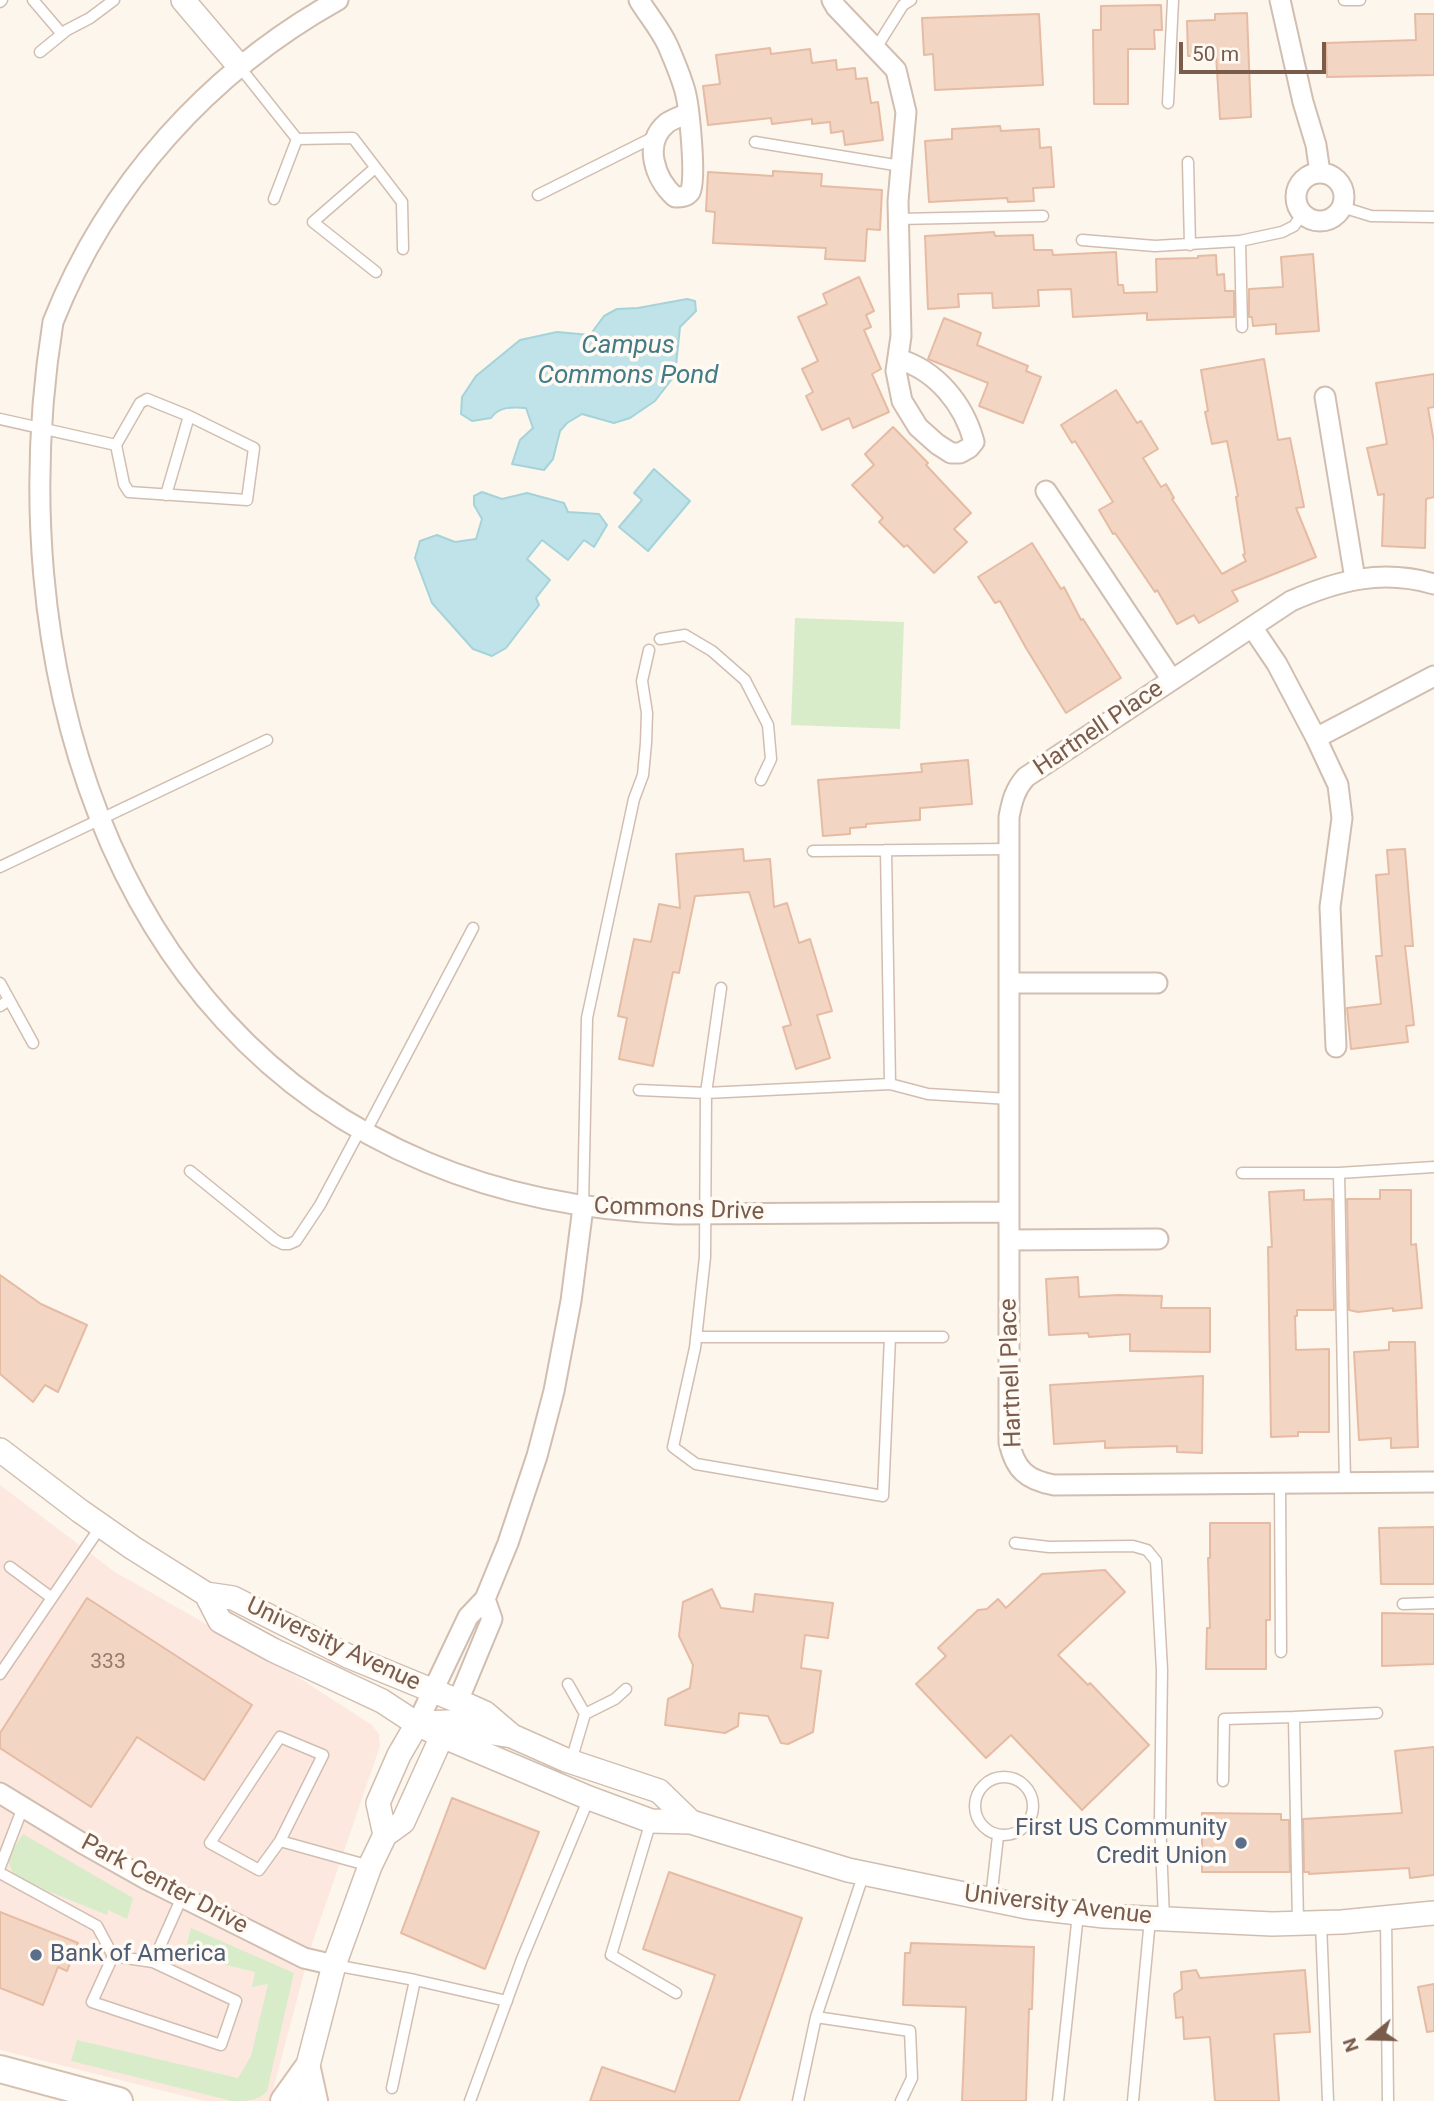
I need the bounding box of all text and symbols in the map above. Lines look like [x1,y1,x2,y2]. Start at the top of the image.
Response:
scale bar [1182,28,1329,72]
text: 50 m [1192,42,1239,66]
water label: Campus Commons Pond [537,330,719,392]
street label: Hartnell Place [1029,675,1169,783]
street label: Commons Drive [593,1193,765,1227]
street label: Hartnell Place [995,1298,1029,1448]
street label: University Avenue [241,1592,425,1698]
house number: 333 [90,1650,126,1676]
place label: First US Community Credit Union [1015,1815,1227,1871]
street label: Park Center Drive [76,1829,252,1941]
marker: First US Community Credit Union [1233,1835,1249,1851]
street label: University Avenue [963,1880,1153,1932]
place label: Bank of America [50,1941,226,1969]
marker: Bank of America [28,1947,44,1963]
north arrow [1336,2003,1406,2073]
text: N [1338,2035,1364,2055]

